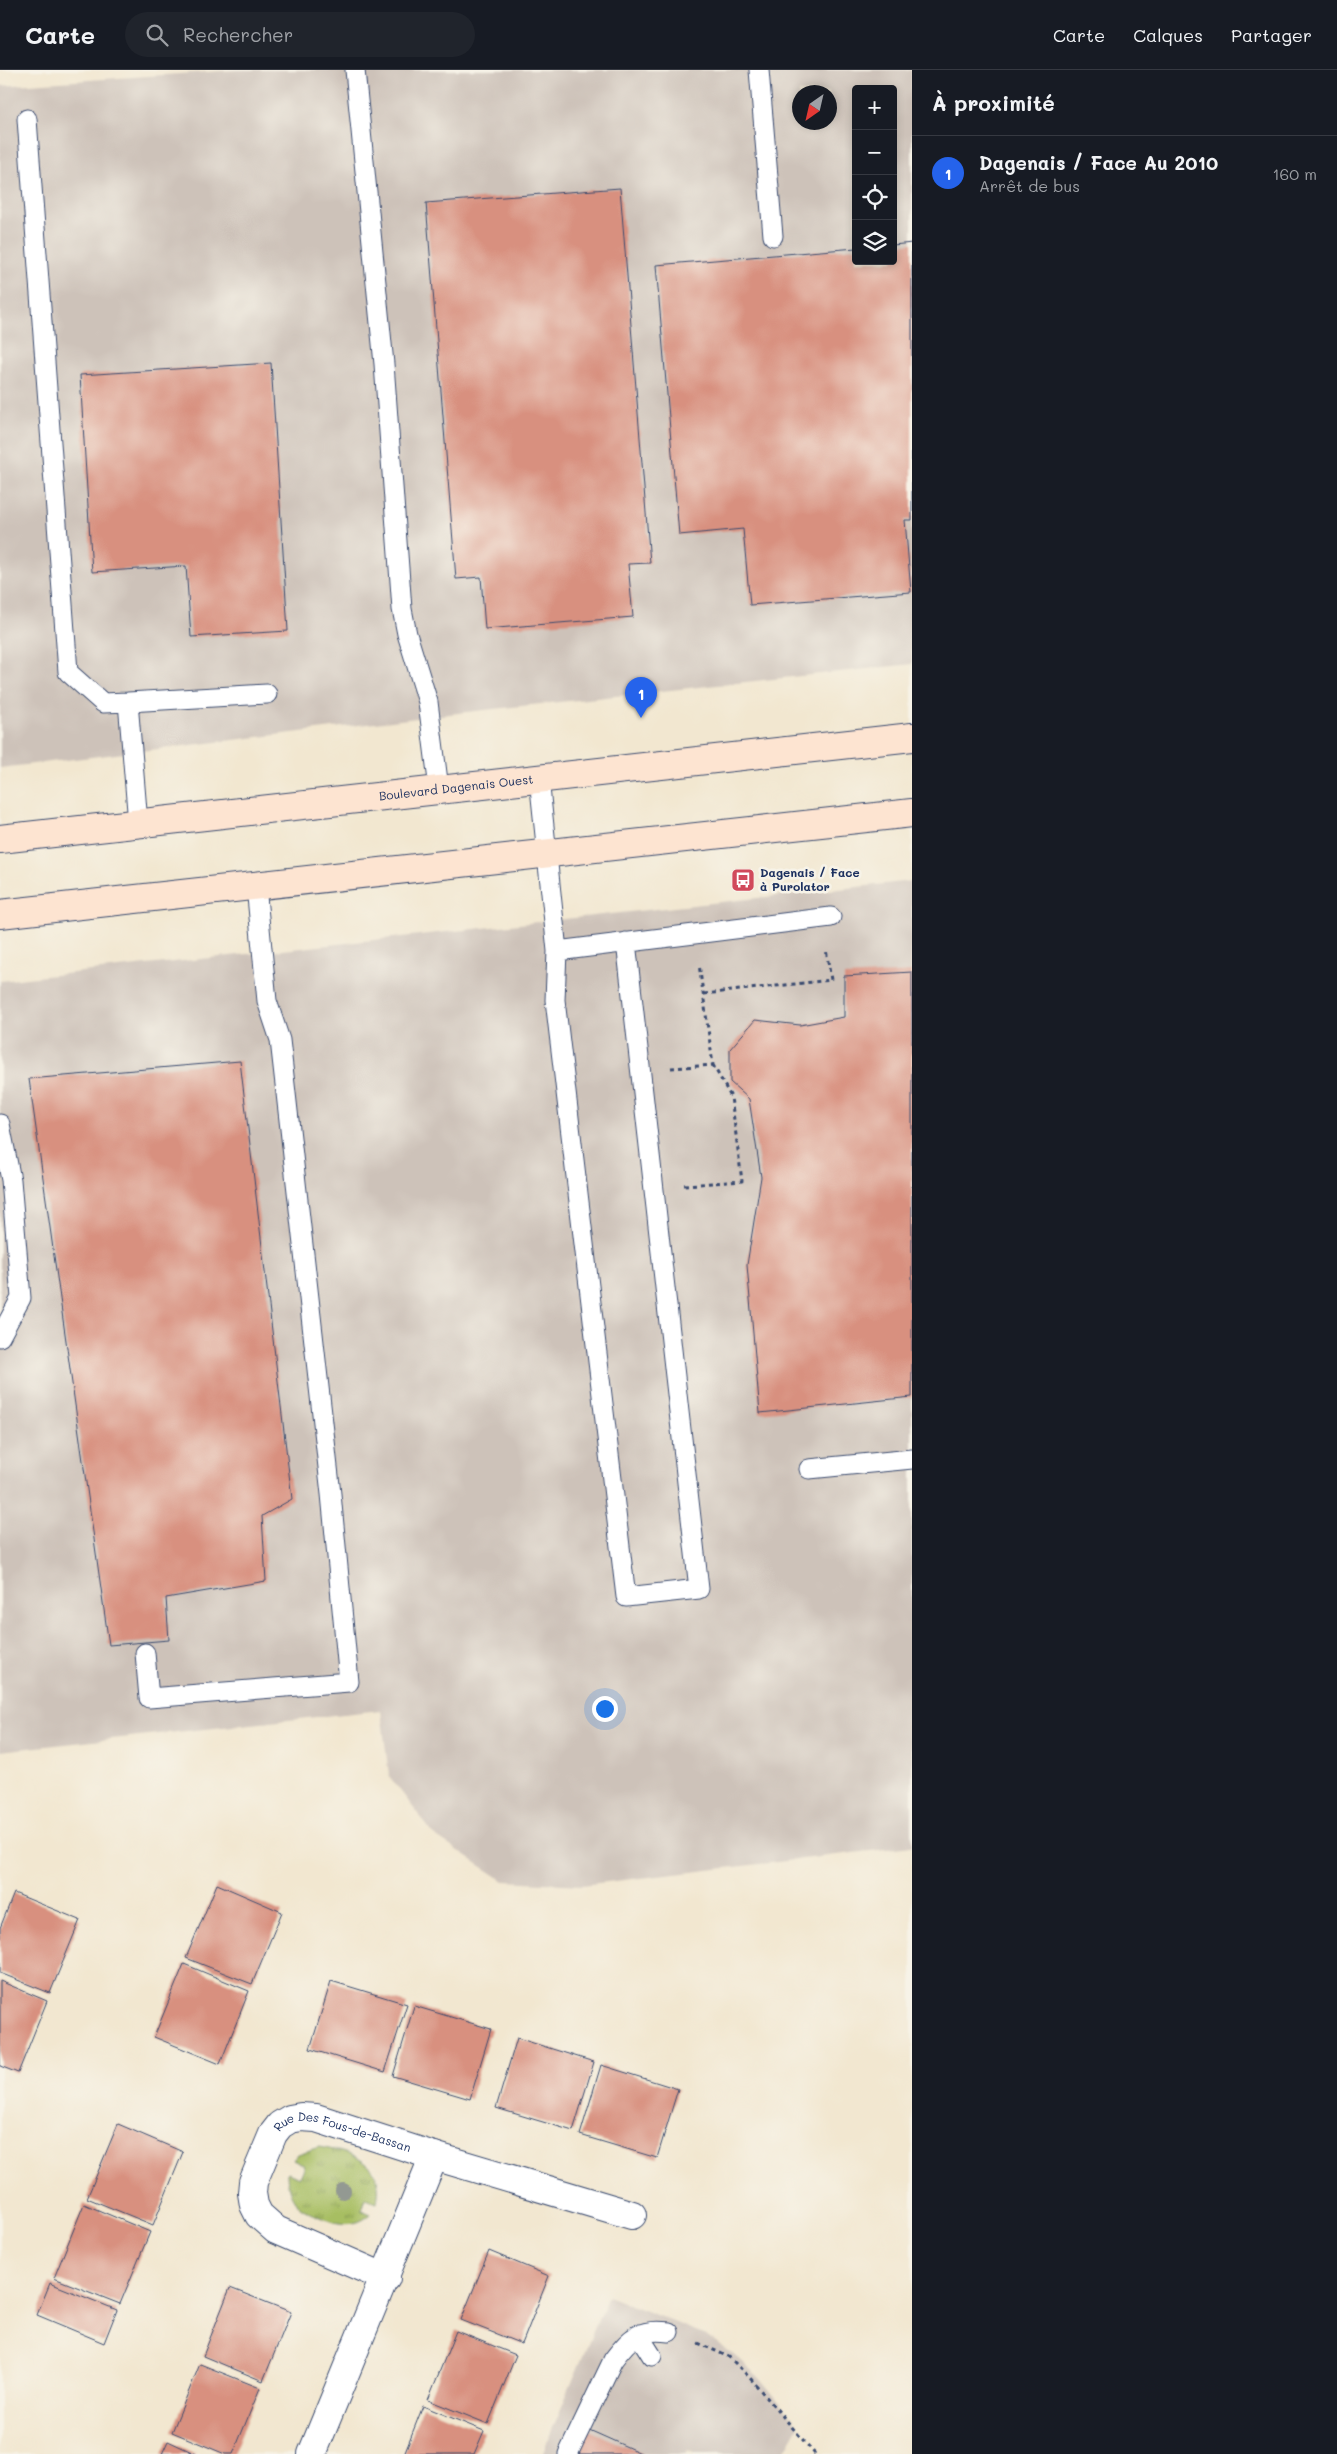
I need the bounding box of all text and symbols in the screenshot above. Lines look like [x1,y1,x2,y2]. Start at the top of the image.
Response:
search box [125,12,475,57]
text: Carte [25,19,95,50]
icon: search [143,21,171,49]
text: Rechercher [183,22,293,47]
text: Carte [1053,23,1105,47]
text: Calques [1133,23,1203,47]
text: Partager [1231,23,1312,47]
north arrow [792,85,837,130]
map controls [852,85,897,265]
button: + [852,85,897,130]
text: À proximité [932,89,1055,116]
button: − [852,130,897,175]
text: Dagenais / Face Au 2010 [979,150,1218,175]
text: 1 [944,163,952,184]
text: 160 m [1272,163,1317,184]
button: locate [852,175,897,220]
text: Arrêt de bus [979,175,1080,196]
button: layers [852,220,897,265]
pin: 1 [625,677,657,718]
street label: Boulevard Dagenais Ouest [378,770,534,804]
place label: Dagenais / Face à Purolator [760,864,860,894]
bus stop icon: Dagenais / Face à Purolator [730,867,756,893]
your location [592,1696,618,1722]
street label: Rue Des Fous-de-Bassan [269,2108,413,2155]

